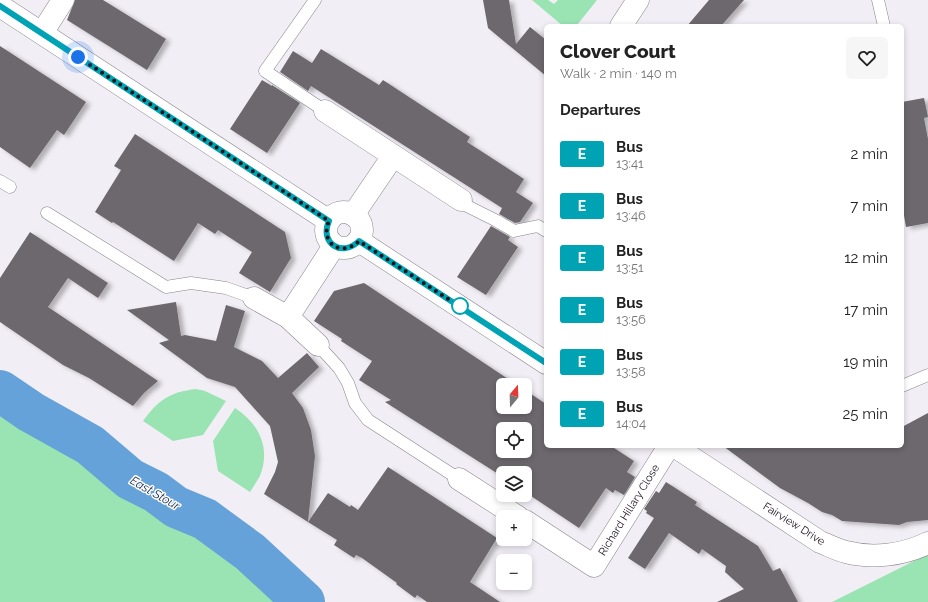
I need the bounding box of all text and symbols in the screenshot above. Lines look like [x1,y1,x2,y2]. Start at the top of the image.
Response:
button: heart [846,37,888,79]
text: Clover Court [560,40,676,62]
your location [68,47,88,67]
text: Walk · 2 min · 140 m [560,66,677,81]
text: Departures [560,101,641,119]
text: Bus [616,138,643,156]
text: 2 min [851,145,888,163]
text: E [578,146,586,162]
text: 13:41 [616,156,644,171]
text: Bus [616,190,643,208]
text: 7 min [850,197,888,215]
text: E [578,198,586,214]
text: 13:46 [616,208,646,223]
text: Bus [616,242,643,260]
text: 12 min [844,249,888,267]
text: E [578,250,586,266]
text: 13:51 [616,260,644,275]
text: Bus [616,294,643,312]
unlabelled marker [451,297,469,315]
text: 17 min [844,301,888,319]
text: E [578,302,586,318]
text: 13:56 [616,312,646,327]
text: Bus [616,346,643,364]
text: 19 min [843,353,888,371]
text: E [578,354,586,370]
text: 13:58 [616,364,646,379]
north arrow [496,378,532,414]
map controls [496,378,532,590]
text: Bus [616,398,643,416]
text: 25 min [842,405,888,423]
text: E [578,406,586,422]
text: 14:04 [616,416,646,431]
button: locate [496,422,532,458]
street label: Richard Hillary Close [596,462,663,558]
button: layers [496,466,532,502]
water label: East Stour [128,473,183,513]
street label: Fairview Drive [761,500,828,548]
button: + [496,510,532,546]
button: − [496,554,532,590]

